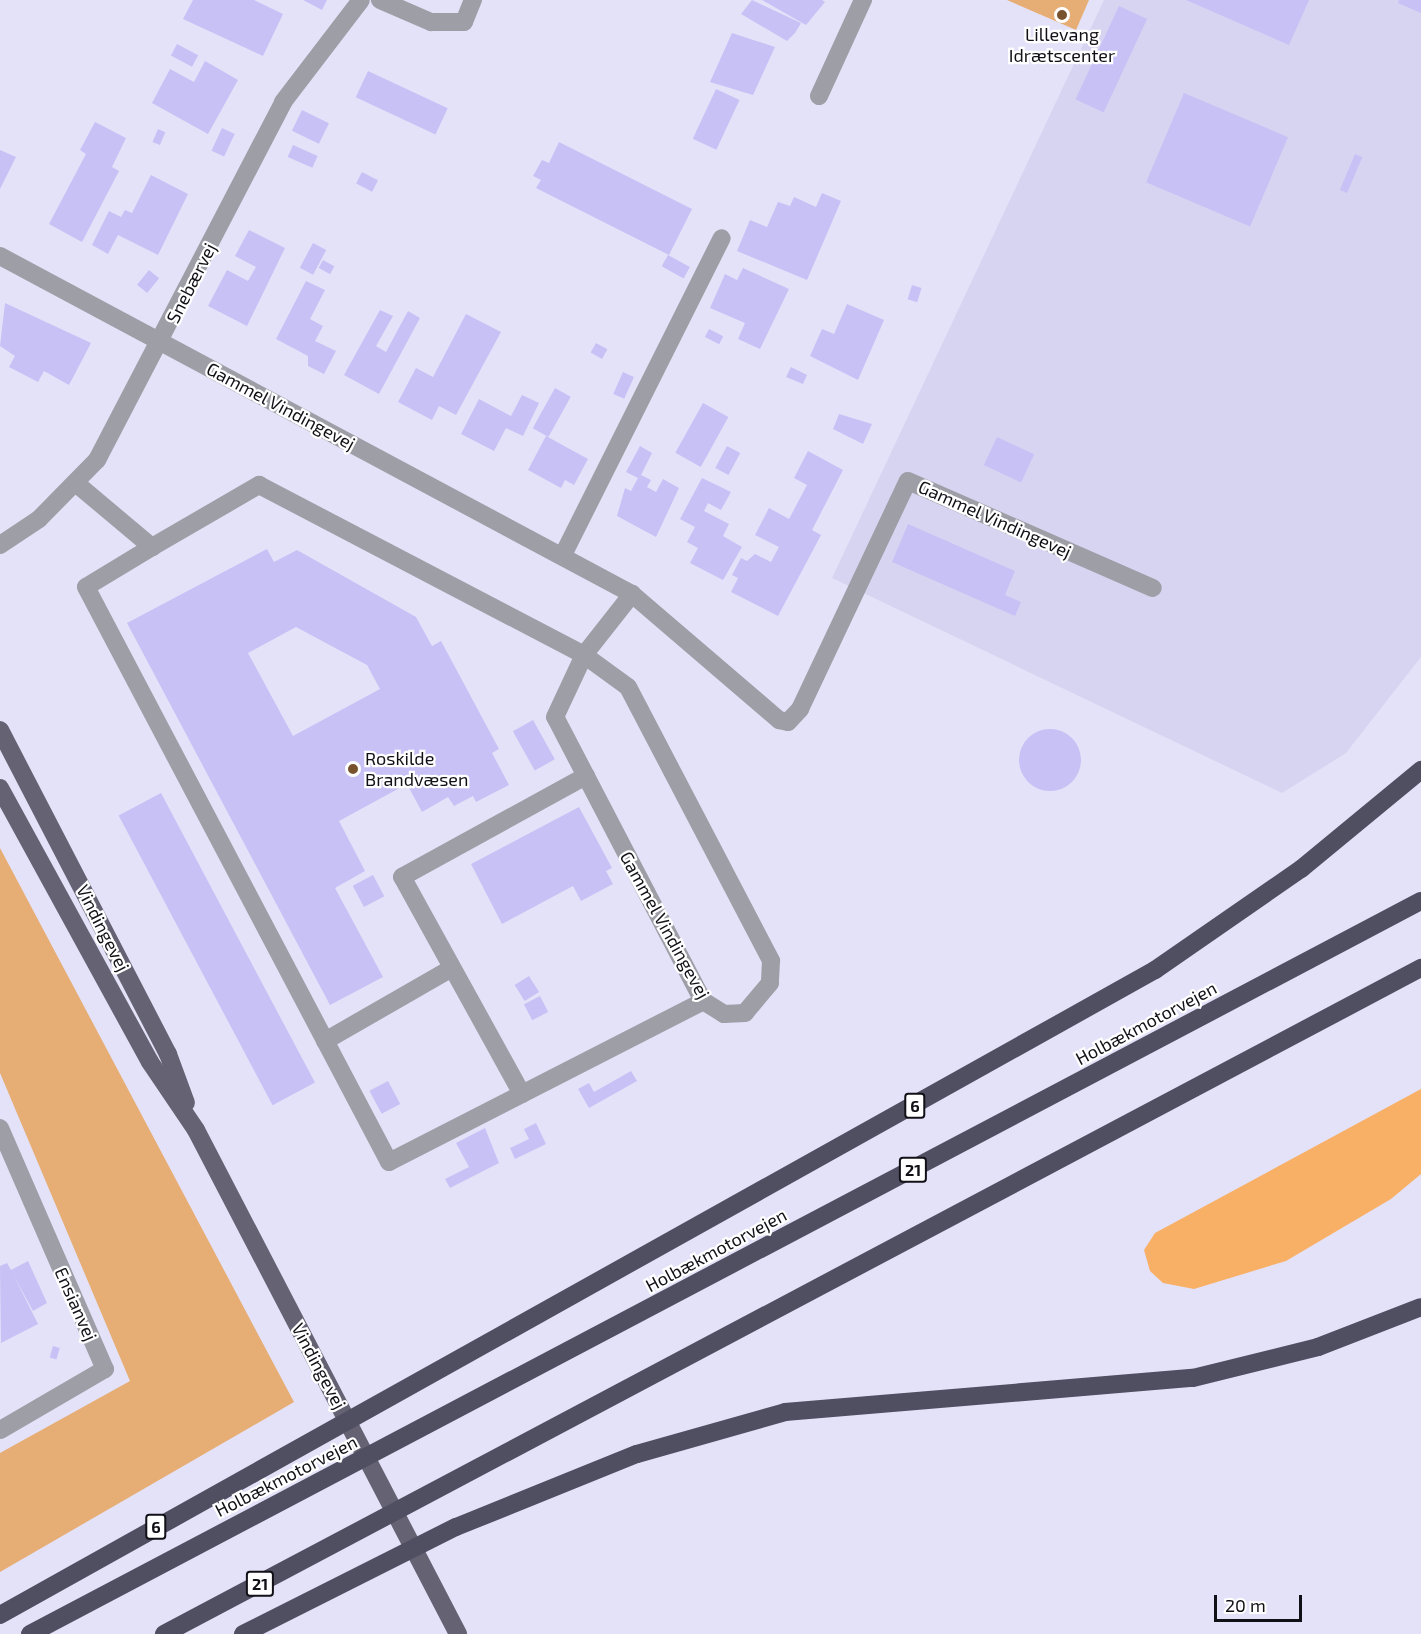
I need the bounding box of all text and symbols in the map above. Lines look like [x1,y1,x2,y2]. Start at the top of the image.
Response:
marker: Lillevang Idrætscenter [1055,8,1069,22]
place label: Lillevang Idrætscenter [1009,24,1115,66]
street label: Snebærvej [162,239,220,327]
street label: Gammel Vindingevej [203,357,359,455]
street label: Gammel Vindingevej [915,475,1075,563]
place label: Roskilde Brandvæsen [365,748,468,790]
marker: Roskilde Brandvæsen [346,762,360,776]
street label: Gammel Vindingevej [615,847,715,1003]
street label: Vindingevej [72,881,134,975]
street label: Holbækmotorvejen [1072,977,1220,1069]
road number: 6 [903,1093,927,1119]
road number: 21 [898,1157,928,1183]
street label: Holbækmotorvejen [642,1204,790,1296]
street label: Ensianvej [50,1264,102,1344]
street label: Vindingevej [287,1319,351,1413]
street label: Holbækmotorvejen [211,1431,361,1521]
road number: 6 [144,1514,168,1540]
road number: 21 [245,1571,275,1597]
scale bar [1217,1583,1306,1621]
text: 20 m [1225,1594,1266,1616]

